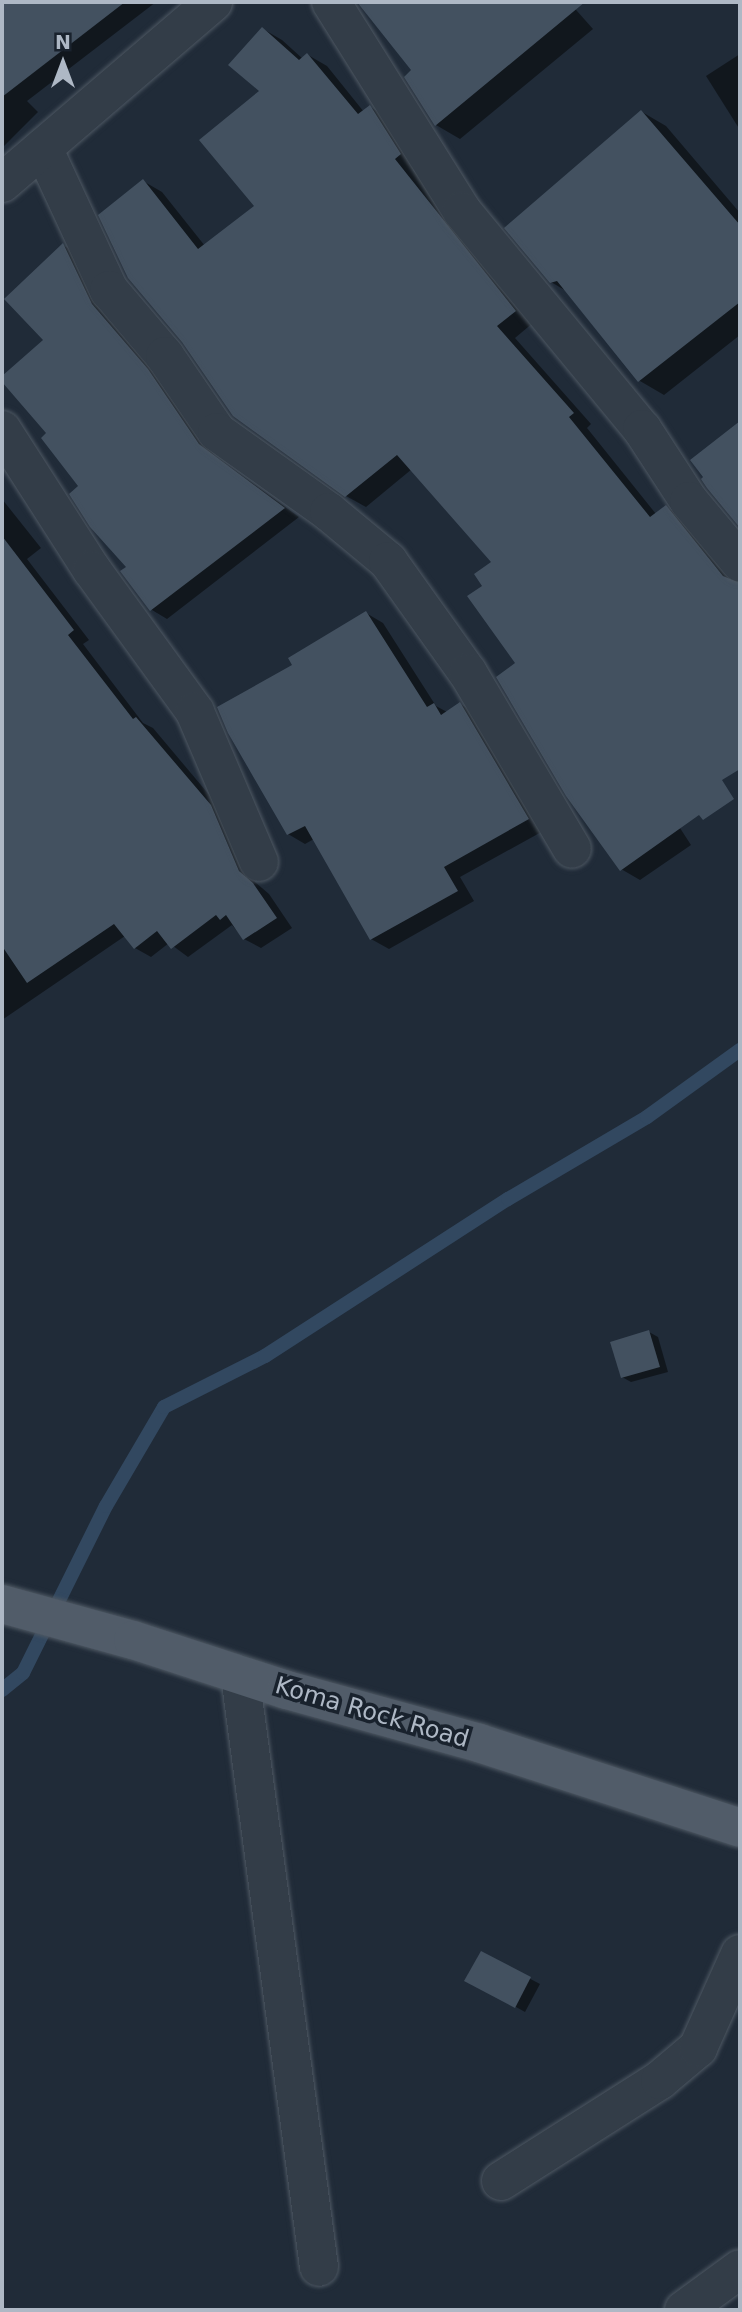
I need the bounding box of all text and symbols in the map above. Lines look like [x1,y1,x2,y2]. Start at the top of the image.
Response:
north arrow [28,28,98,98]
text: N [55,31,71,53]
street label: Koma Rock Road [272,1672,472,1754]

